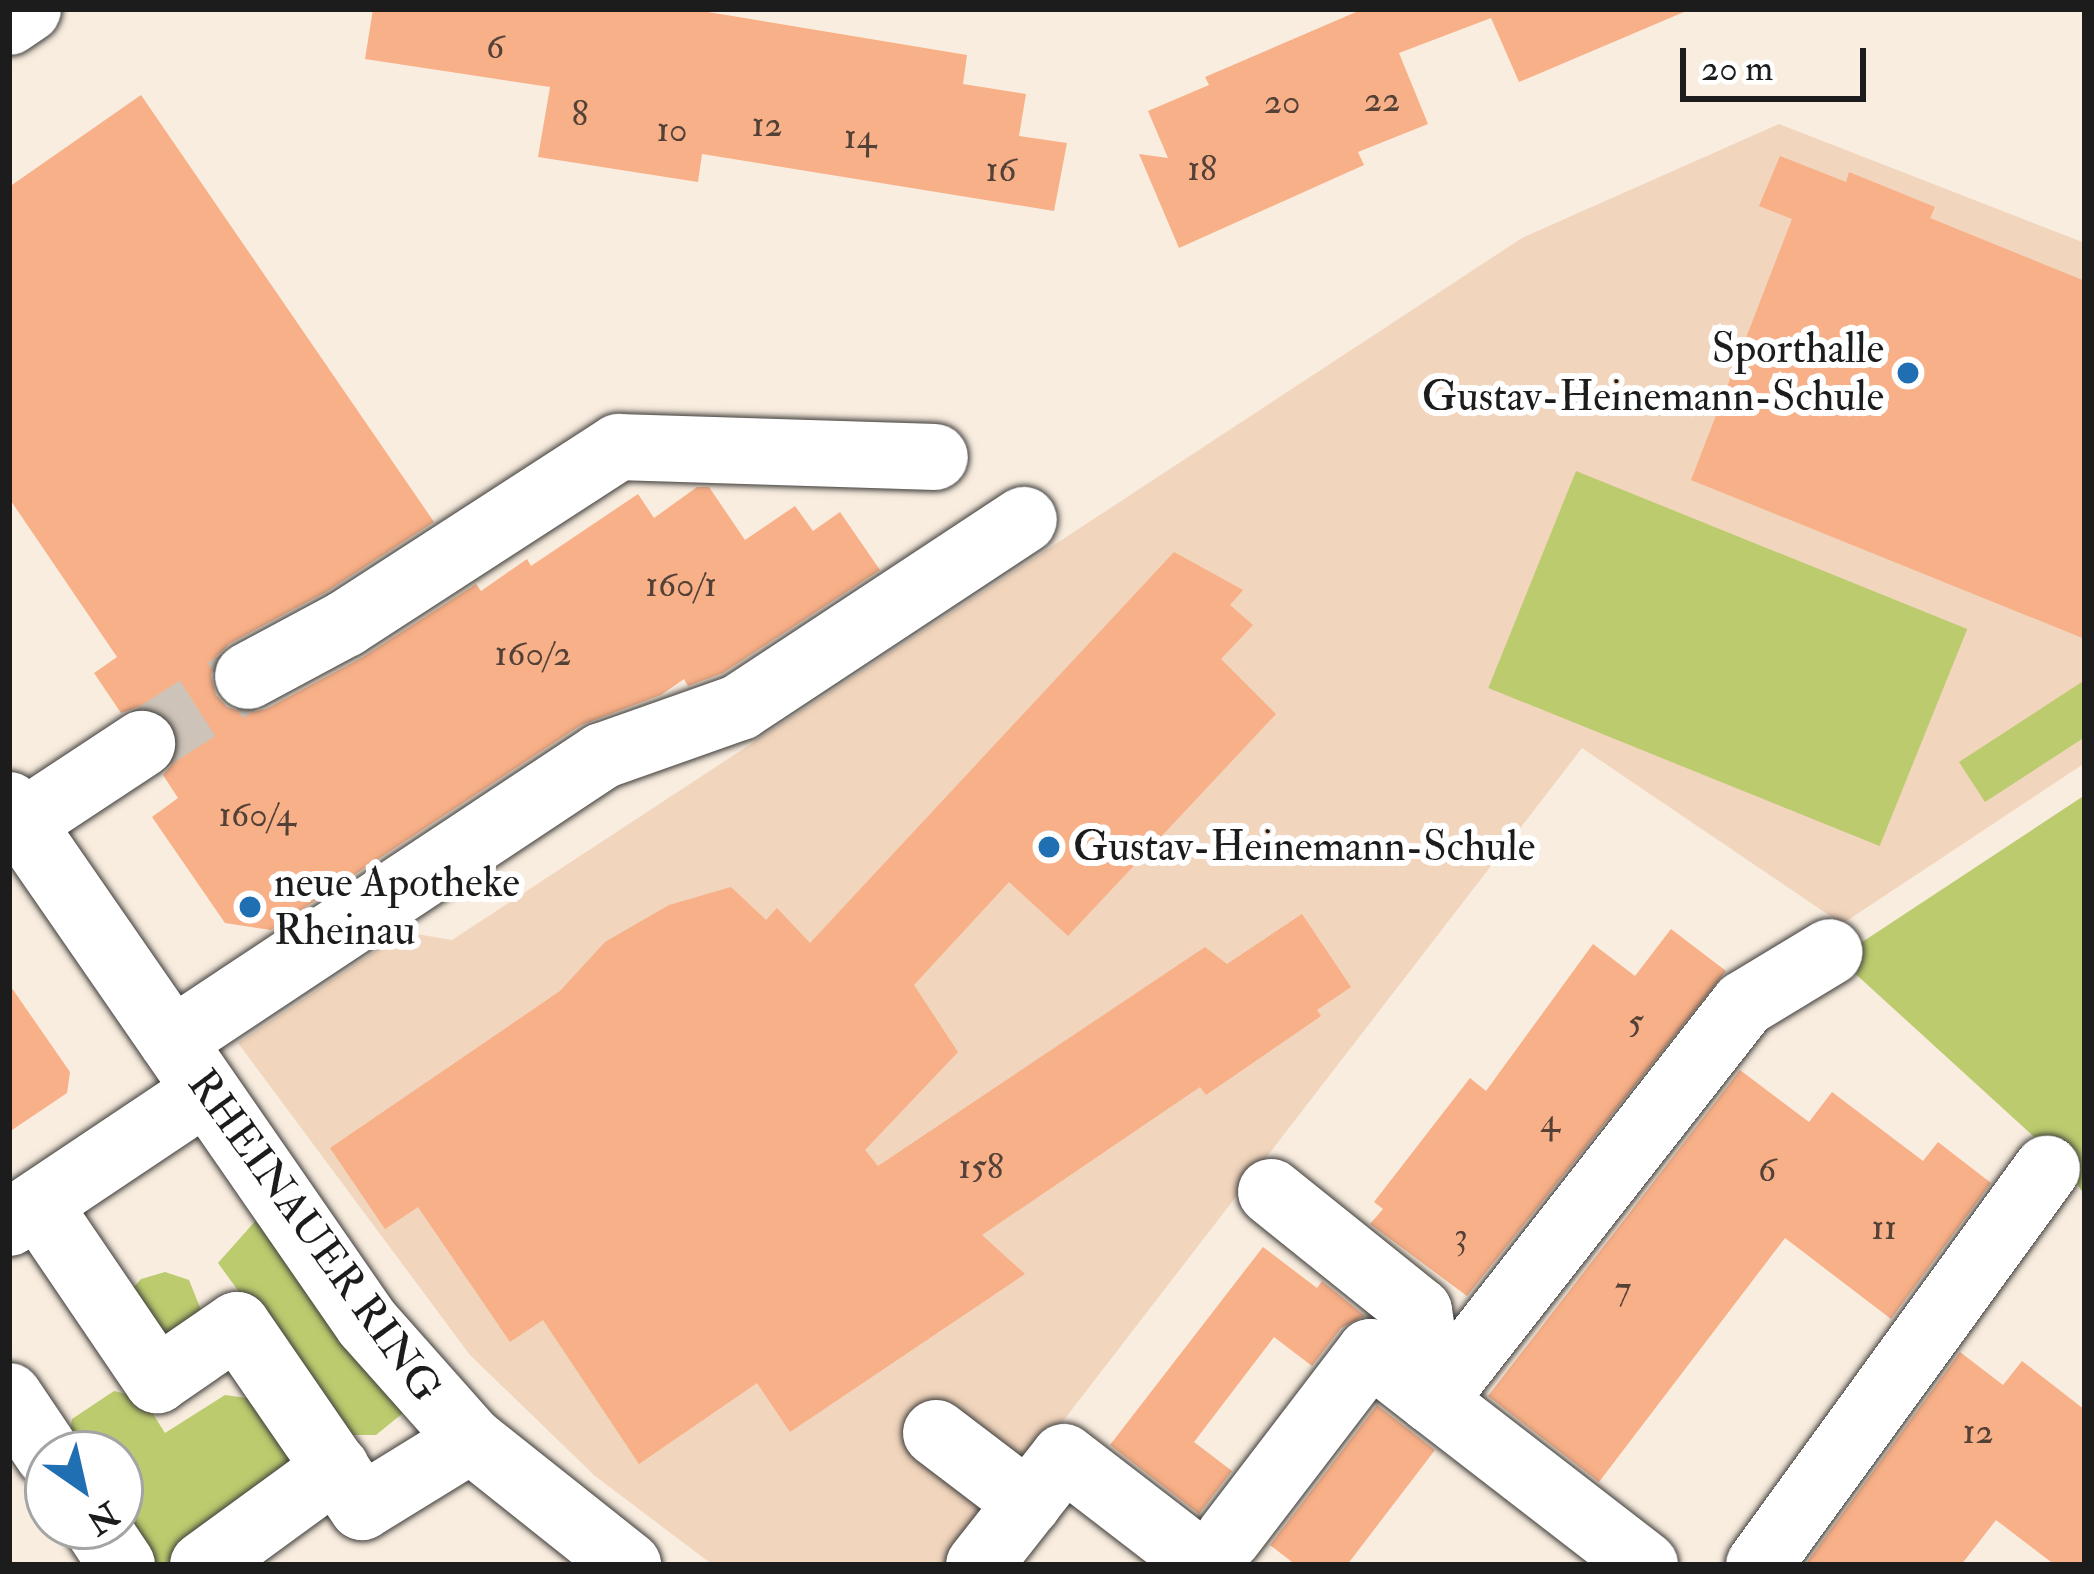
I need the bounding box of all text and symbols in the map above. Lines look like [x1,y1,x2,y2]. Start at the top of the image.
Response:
scale bar [1686,24,1872,98]
house number: 6 [486,25,504,69]
text: 20 m [1701,46,1773,91]
house number: 22 [1364,78,1400,122]
house number: 20 [1264,80,1300,124]
house number: 8 [572,92,588,136]
house number: 12 [751,103,783,147]
house number: 10 [656,108,688,152]
house number: 14 [844,115,876,159]
house number: 18 [1187,147,1217,191]
house number: 16 [986,148,1016,192]
place label: Sporthalle Gustav-Heinemann-Schule [1422,324,1884,422]
marker: Sporthalle Gustav-Heinemann-Schule [1895,360,1921,386]
house number: 160/1 [645,563,717,607]
house number: 160/2 [495,632,571,676]
house number: 160/4 [218,793,296,837]
place label: Gustav-Heinemann-Schule [1073,822,1535,872]
marker: Gustav-Heinemann-Schule [1036,834,1062,860]
place label: neue Apotheke Rheinau [274,858,520,956]
marker: neue Apotheke Rheinau [237,894,263,920]
house number: 5 [1628,1000,1644,1044]
street label: RHEINAUER RING [177,1060,451,1412]
house number: 4 [1540,1099,1560,1143]
house number: 158 [958,1145,1004,1189]
house number: 6 [1758,1148,1776,1192]
house number: 11 [1871,1206,1897,1250]
house number: 3 [1454,1214,1468,1258]
house number: 7 [1615,1267,1631,1311]
house number: 12 [1962,1410,1994,1454]
north arrow [24,1430,144,1550]
text: N [79,1493,126,1543]

